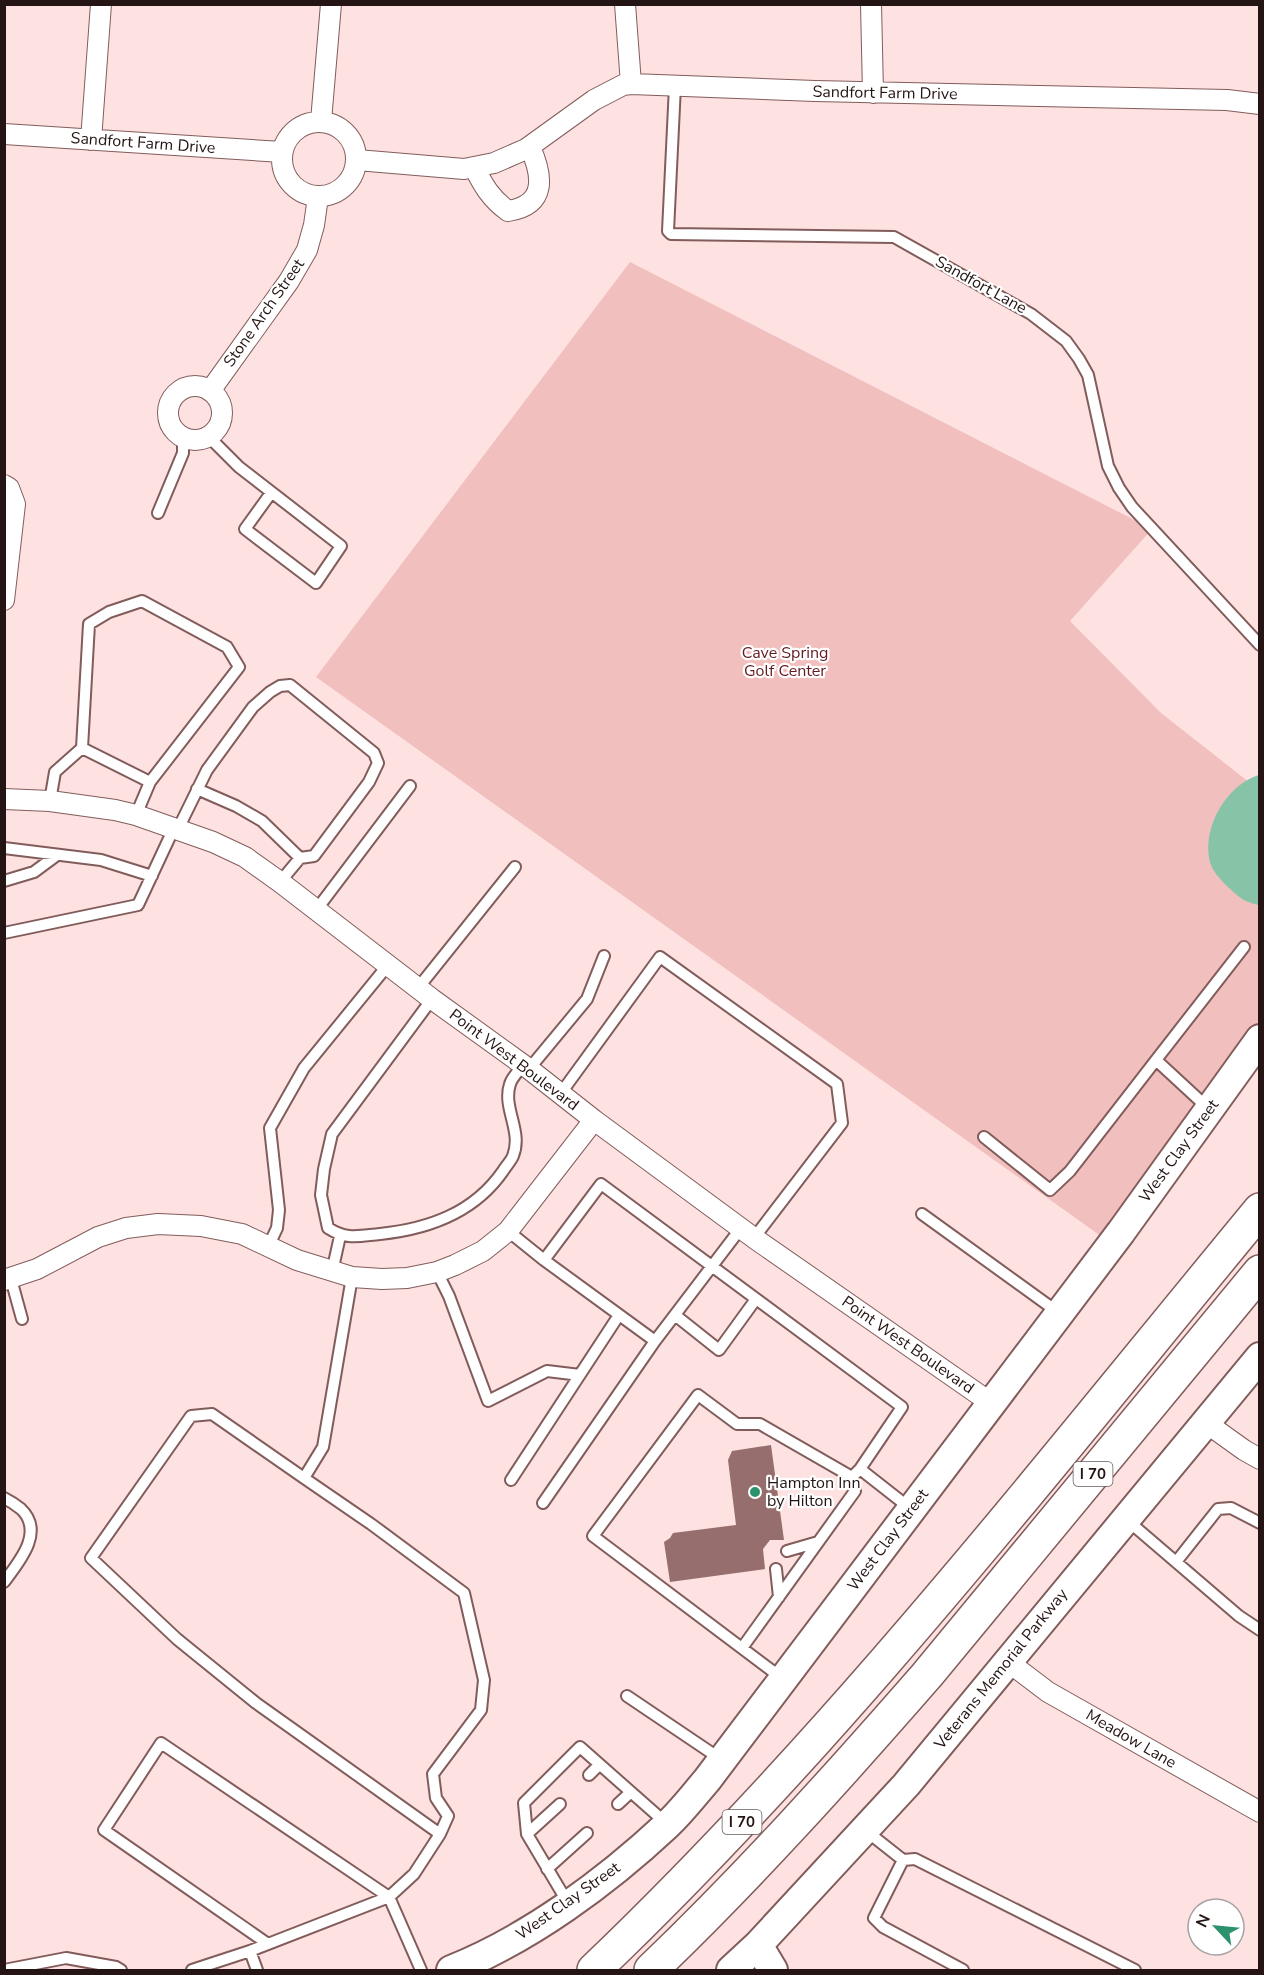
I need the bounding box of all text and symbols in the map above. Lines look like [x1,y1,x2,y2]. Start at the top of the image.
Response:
street label: Sandfort Farm Drive [812,81,958,105]
street label: Sandfort Farm Drive [70,127,216,159]
street label: Sandfort Lane [931,251,1031,319]
street label: Stone Arch Street [218,254,310,372]
park label: Cave Spring Golf Center [742,642,828,682]
street label: Point West Boulevard [445,1004,583,1116]
street label: West Clay Street [1134,1095,1224,1207]
street label: Point West Boulevard [837,1291,979,1399]
road number: I 70 [1074,1462,1112,1486]
place label: Hampton Inn by Hilton [767,1472,861,1512]
street label: West Clay Street [842,1484,934,1596]
marker: Hampton Inn by Hilton [748,1485,762,1499]
street label: Veterans Memorial Parkway [929,1583,1073,1755]
street label: Meadow Lane [1082,1704,1180,1774]
road number: I 70 [722,1810,762,1834]
street label: West Clay Street [512,1857,625,1945]
north arrow [1186,1897,1246,1957]
text: N [1191,1911,1216,1931]

